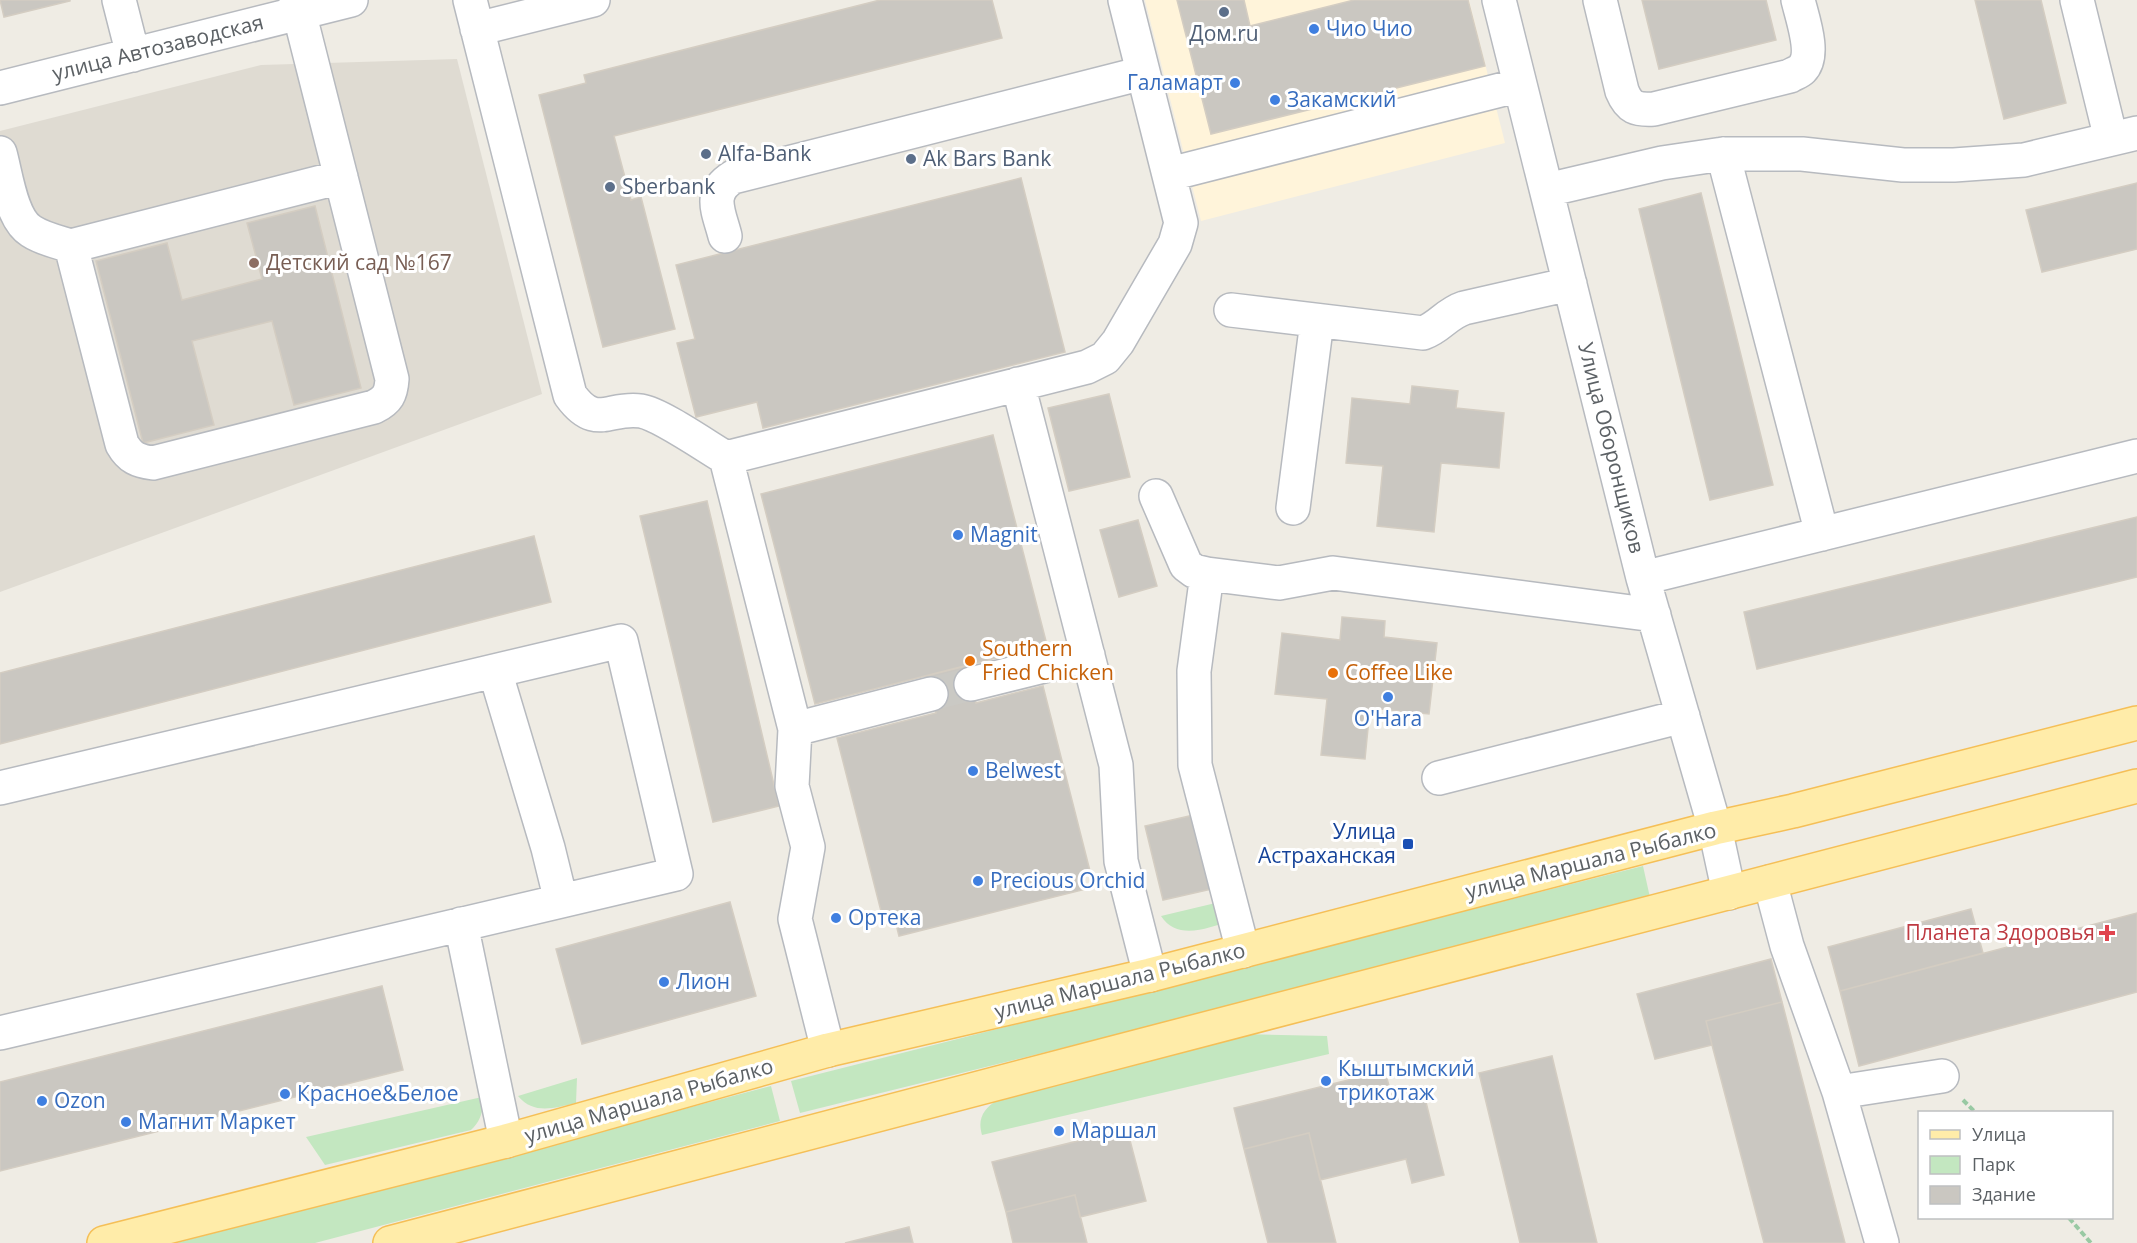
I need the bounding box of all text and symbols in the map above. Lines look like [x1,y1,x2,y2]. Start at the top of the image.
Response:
marker: Дом.ru [1217,5,1231,19]
street label: улица Автозаводская [49,7,266,87]
place label: Чио Чио [1326,14,1413,42]
place label: Дом.ru [1189,19,1259,47]
marker: Чио Чио [1307,22,1321,36]
place label: Галамарт [1127,68,1223,96]
marker: Галамарт [1228,76,1242,90]
place label: Закамский [1287,85,1396,113]
marker: Закамский [1268,93,1282,107]
place label: Alfa-Bank [718,139,811,167]
place label: Ak Bars Bank [923,144,1051,172]
marker: Alfa-Bank [699,147,713,161]
marker: Ak Bars Bank [904,152,918,166]
place label: Sberbank [622,172,715,200]
marker: Sberbank [603,180,617,194]
place label: Детский сад №167 [266,248,452,276]
marker: Детский сад №167 [247,256,261,270]
street label: Улица Оборонщиков [1572,339,1652,556]
place label: Magnit [970,520,1038,548]
marker: Magnit [951,528,965,542]
place label: Southern Fried Chicken [982,634,1114,686]
marker: Southern Fried Chicken [963,654,977,668]
place label: Coffee Like [1345,658,1453,686]
marker: Coffee Like [1326,666,1340,680]
marker: O'Hara [1381,690,1395,704]
place label: O'Hara [1354,704,1422,732]
place label: Belwest [985,756,1061,784]
marker: Belwest [966,764,980,778]
street label: улица Маршала Рыбалко [1462,815,1719,905]
place label: Улица Астраханская [1258,817,1396,869]
marker: Улица Астраханская [1401,837,1415,851]
place label: Precious Orchid [990,866,1145,894]
marker: Precious Orchid [971,874,985,888]
place label: Ортека [848,903,921,931]
marker: Ортека [829,911,843,925]
place label: Планета Здоровья [1905,918,2095,946]
marker: Планета Здоровья [2100,926,2114,940]
street label: улица Маршала Рыбалко [991,935,1248,1025]
place label: Лион [676,967,730,995]
marker: Лион [657,975,671,989]
street label: улица Маршала Рыбалко [521,1051,776,1149]
place label: Кыштымский трикотаж [1338,1054,1475,1106]
marker: Кыштымский трикотаж [1319,1074,1333,1088]
place label: Красное&Белое [297,1079,458,1107]
place label: Ozon [54,1086,106,1114]
marker: Красное&Белое [278,1087,292,1101]
marker: Ozon [35,1094,49,1108]
place label: Магнит Маркет [138,1107,296,1135]
legend [1918,1111,2113,1219]
marker: Магнит Маркет [119,1115,133,1129]
place label: Маршал [1071,1116,1157,1144]
text: Улица [1972,1122,2026,1146]
marker: Маршал [1052,1124,1066,1138]
text: Парк [1972,1152,2016,1176]
text: Здание [1972,1182,2036,1206]

